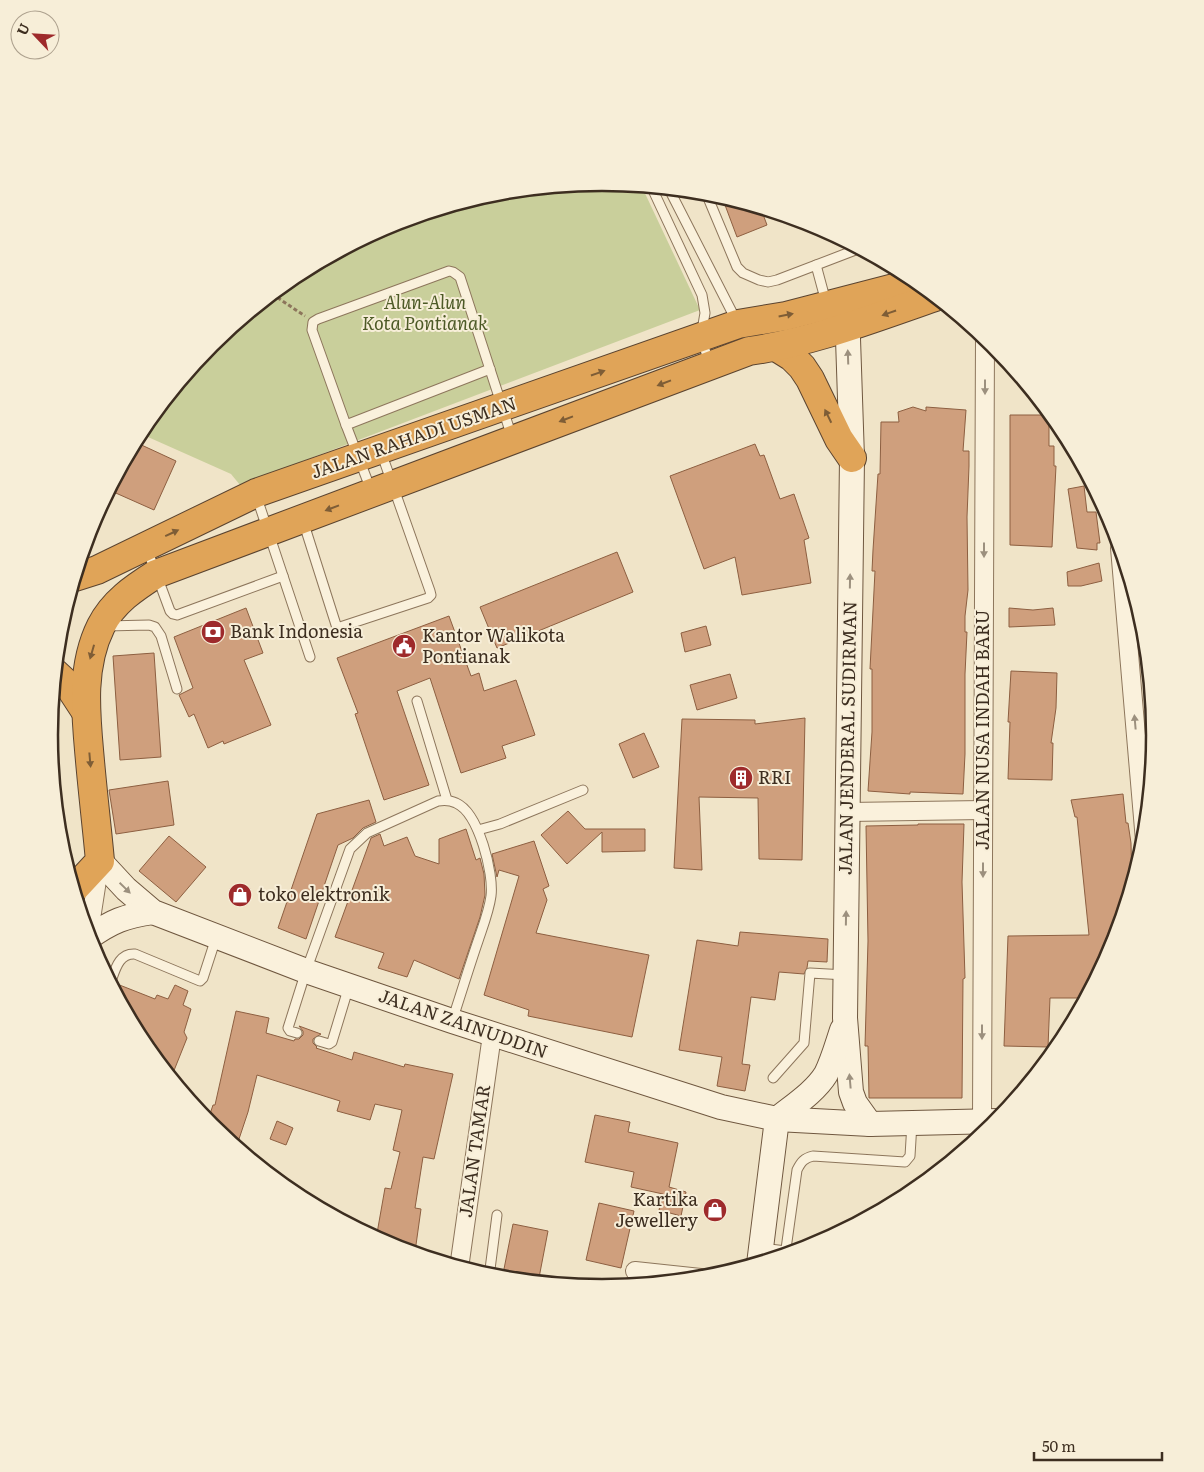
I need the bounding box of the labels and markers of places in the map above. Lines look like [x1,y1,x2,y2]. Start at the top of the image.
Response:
place label: Bank Indonesia [230,617,363,644]
bank icon: Bank Indonesia [200,619,226,645]
place label: Kantor Walikota Pontianak [422,621,565,669]
public building icon: Kantor Walikota Pontianak [391,633,417,659]
place label: RRI [758,763,791,790]
building icon: RRI [728,765,754,791]
place label: toko elektronik [258,880,391,907]
shop icon: toko elektronik [227,882,253,908]
place label: Kartika Jewellery [615,1185,699,1233]
shop icon: Kartika Jewellery [702,1197,728,1223]

